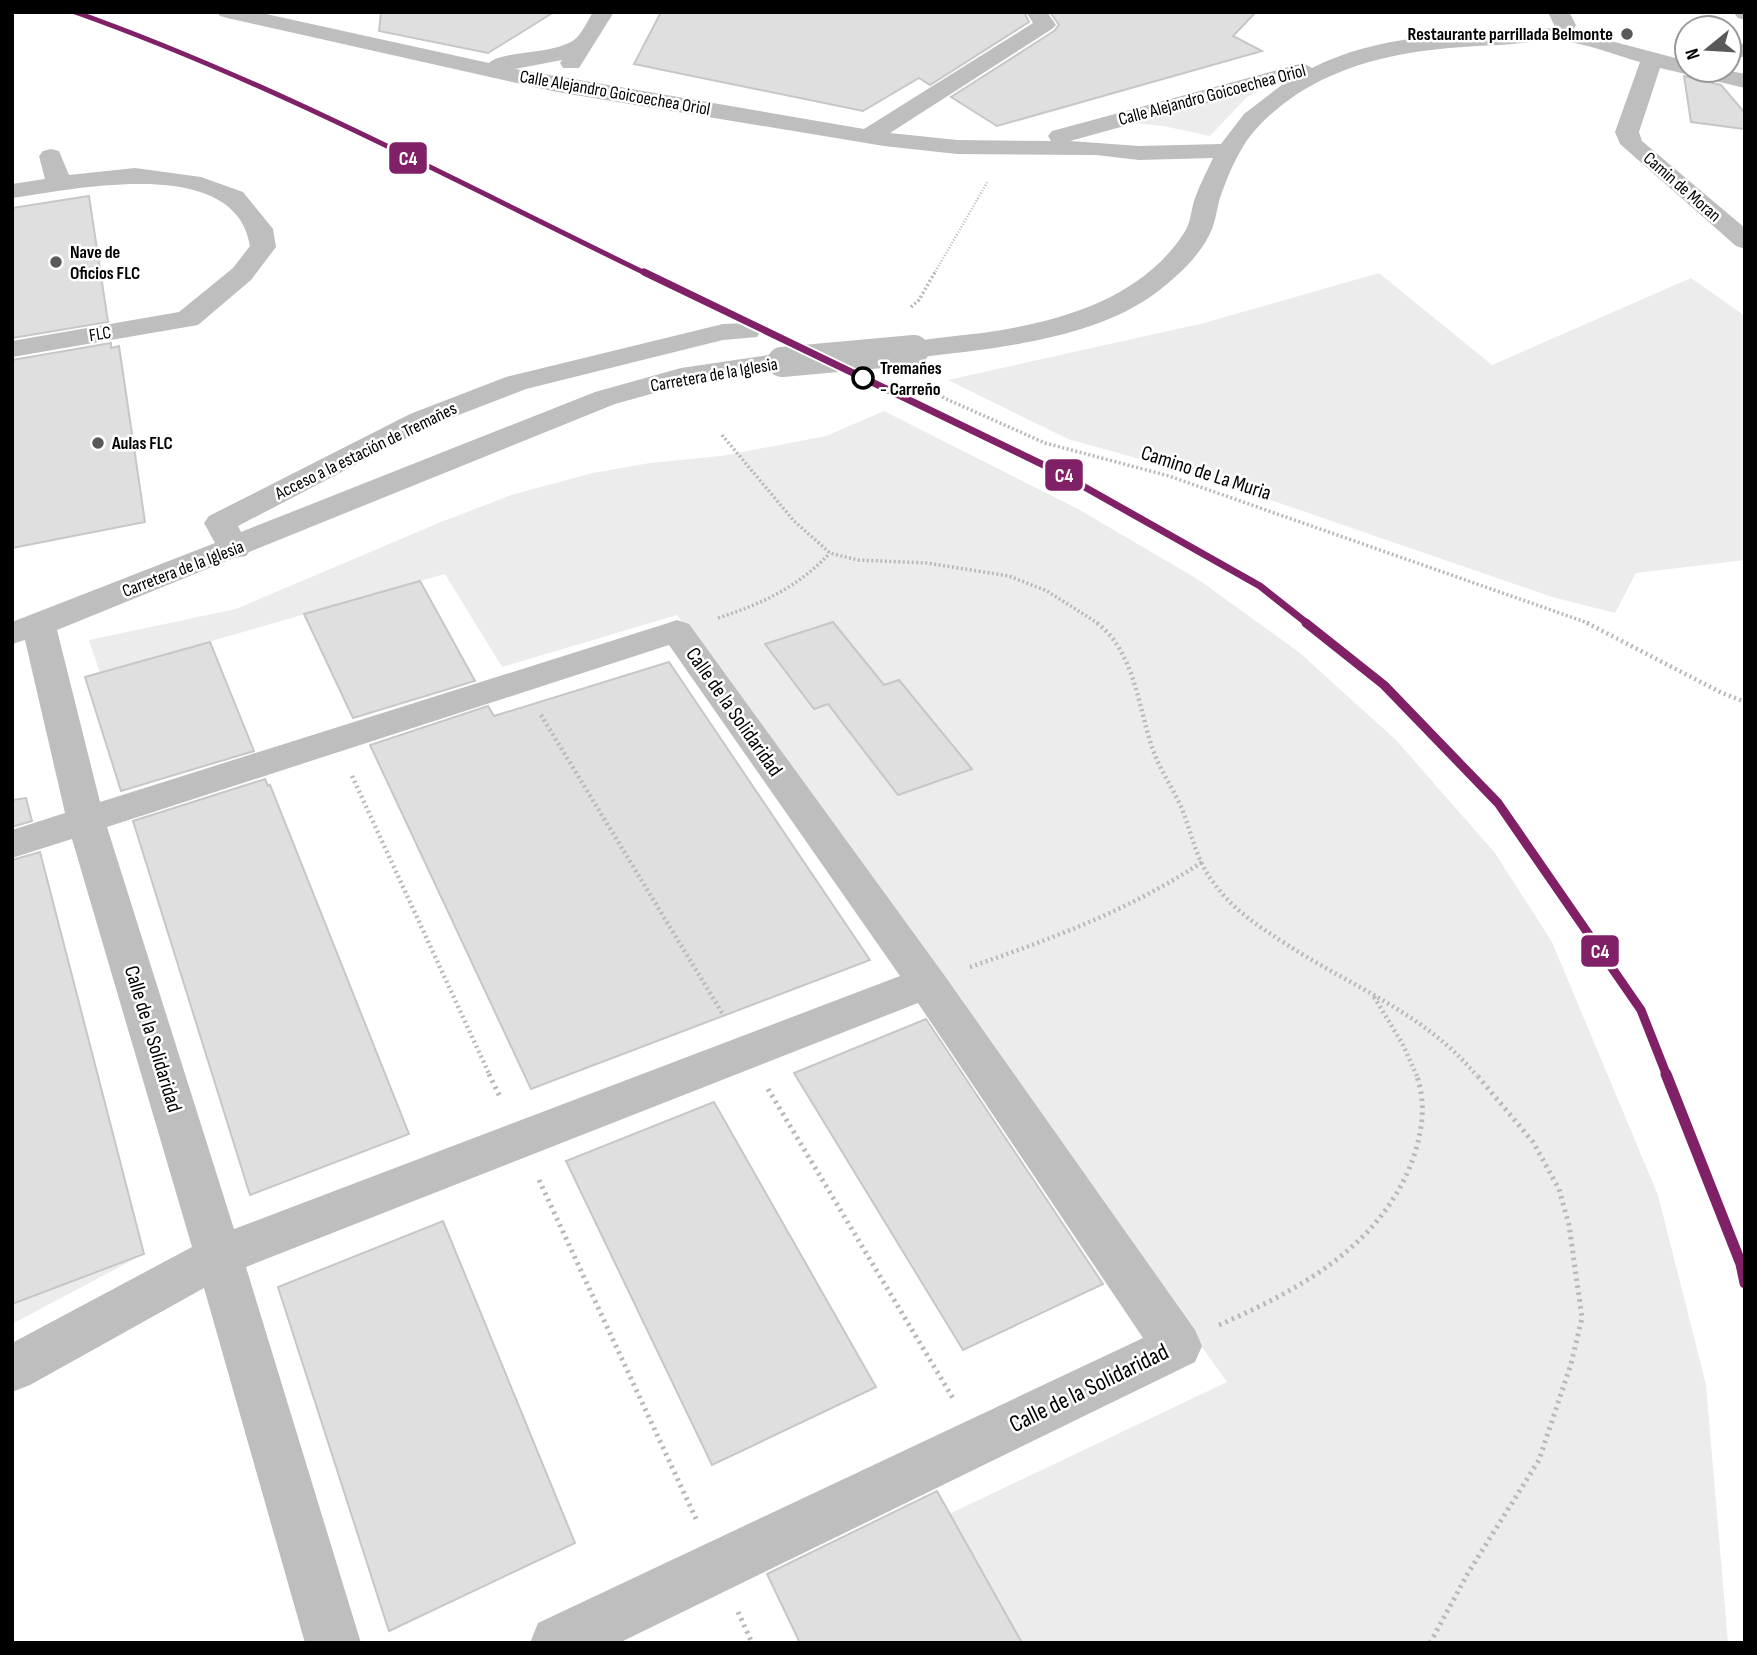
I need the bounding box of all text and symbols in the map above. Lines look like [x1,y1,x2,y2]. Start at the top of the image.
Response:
north arrow [1673,14,1743,84]
place label: Restaurante parrillada Belmonte [1408,24,1613,45]
marker: Restaurante parrillada Belmonte [1619,26,1635,42]
text: N [1681,45,1706,62]
street label: Calle Alejandro Goicoechea Oriol [1116,60,1308,130]
street label: Calle Alejandro Goicoechea Oriol [518,66,712,120]
line badge: C4 [388,141,428,175]
text: C4 [399,148,417,171]
street label: Camin de Moran [1639,148,1725,226]
place label: Nave de Oficios FLC [70,242,140,284]
marker: Nave de Oficios FLC [48,254,64,270]
street label: FLC [87,322,113,346]
street label: Carretera de la Iglesia [649,353,779,397]
place label: Tremañes - Carreño [880,358,942,400]
marker: Tremañes - Carreño [852,367,874,389]
street label: Acceso a la estación de Tremañes [271,398,460,505]
place label: Aulas FLC [111,433,173,454]
marker: Aulas FLC [90,435,106,451]
street label: Camino de La Muria [1138,440,1274,506]
line badge: C4 [1044,458,1084,492]
text: C4 [1055,465,1073,488]
street label: Carretera de la Iglesia [119,536,247,602]
street label: Calle de la Solidaridad [680,643,788,781]
line badge: C4 [1580,934,1620,968]
text: C4 [1591,941,1609,964]
street label: Calle de la Solidaridad [119,963,187,1115]
street label: Calle de la Solidaridad [1005,1337,1173,1439]

